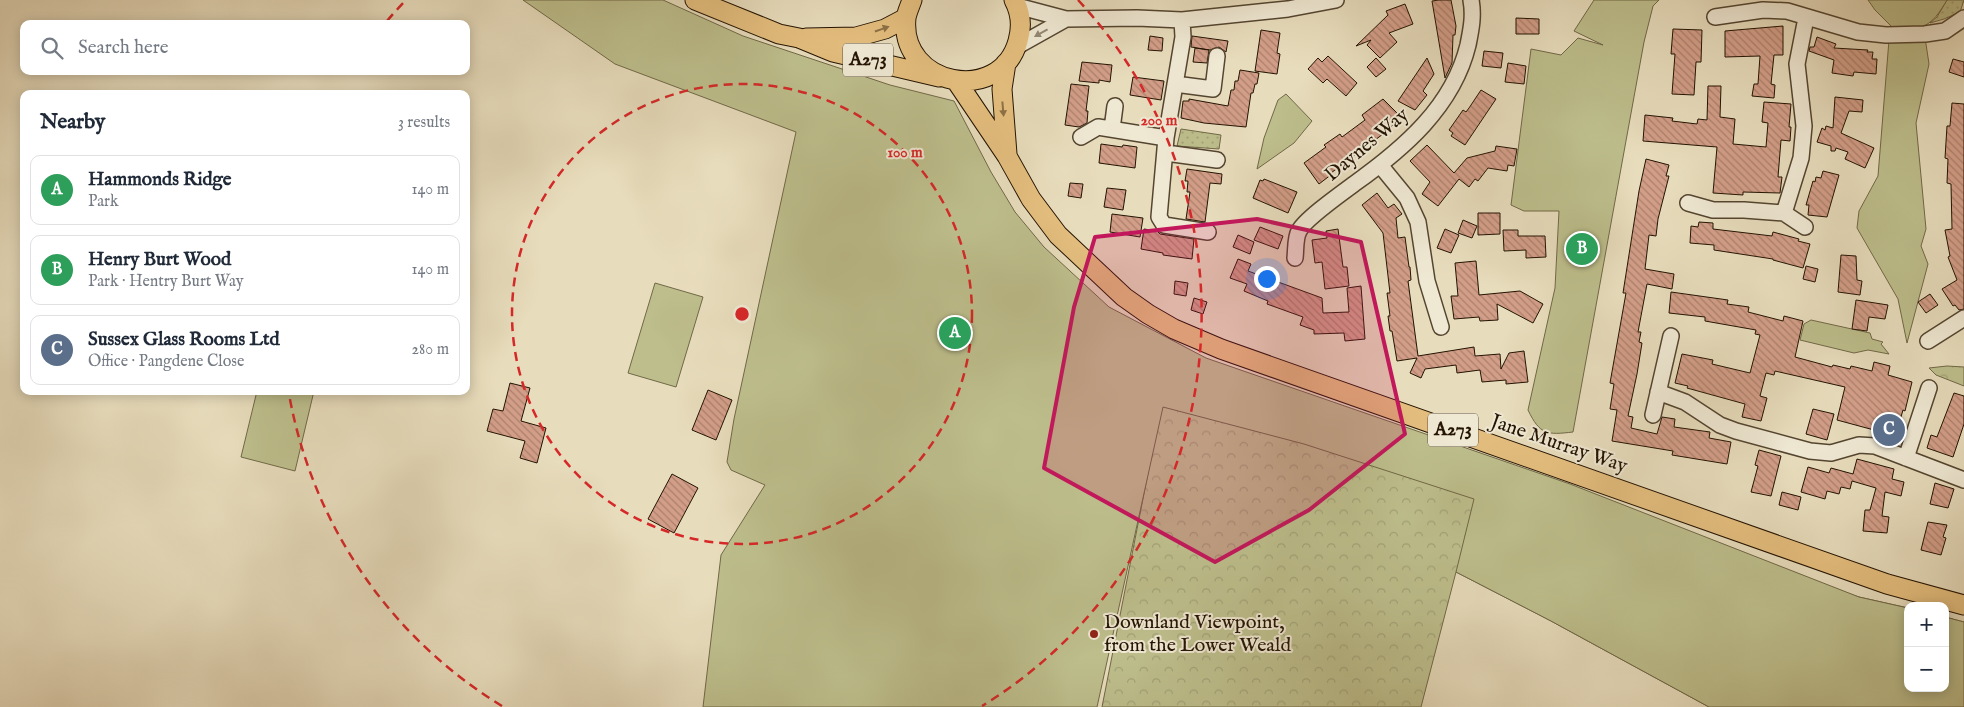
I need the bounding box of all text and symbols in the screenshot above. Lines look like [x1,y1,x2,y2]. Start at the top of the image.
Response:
search box [20,20,470,75]
one-way arrow [874,25,889,32]
one-way arrow [1033,29,1048,37]
icon: search [38,34,66,62]
text: Search here [78,36,169,60]
road number: A273 [843,44,893,76]
one-way arrow [1000,101,1008,117]
street label: Daynes Way [1320,103,1414,187]
text: Nearby [40,109,105,136]
text: 200 m [1141,111,1178,130]
text: 3 results [398,113,450,133]
text: 100 m [887,143,923,162]
text: Hammonds Ridge [88,168,232,192]
text: A [52,180,62,200]
text: 140 m [411,180,449,200]
text: Park [88,192,118,212]
pin: B [1566,230,1598,268]
text: Henry Burt Wood [88,248,231,272]
text: B [52,260,62,280]
text: 140 m [411,260,449,280]
your location [1254,266,1280,292]
text: Park · Hentry Burt Way [88,272,244,292]
centre of rings [733,305,751,323]
pin: A [939,314,971,352]
text: Sussex Glass Rooms Ltd [88,328,280,352]
text: C [51,340,63,360]
text: 280 m [412,340,449,360]
text: Office · Pangdene Close [88,352,244,372]
street label: Jane Murray Way [1485,408,1631,479]
pin: C [1873,411,1905,449]
road number: A273 [1428,414,1478,446]
map controls [1904,602,1949,692]
button: + [1904,602,1949,647]
place label: Downland Viewpoint, from the Lower Weald [1104,610,1291,658]
marker: Downland Viewpoint, from the Lower Weald [1088,628,1100,640]
button: − [1904,647,1949,692]

